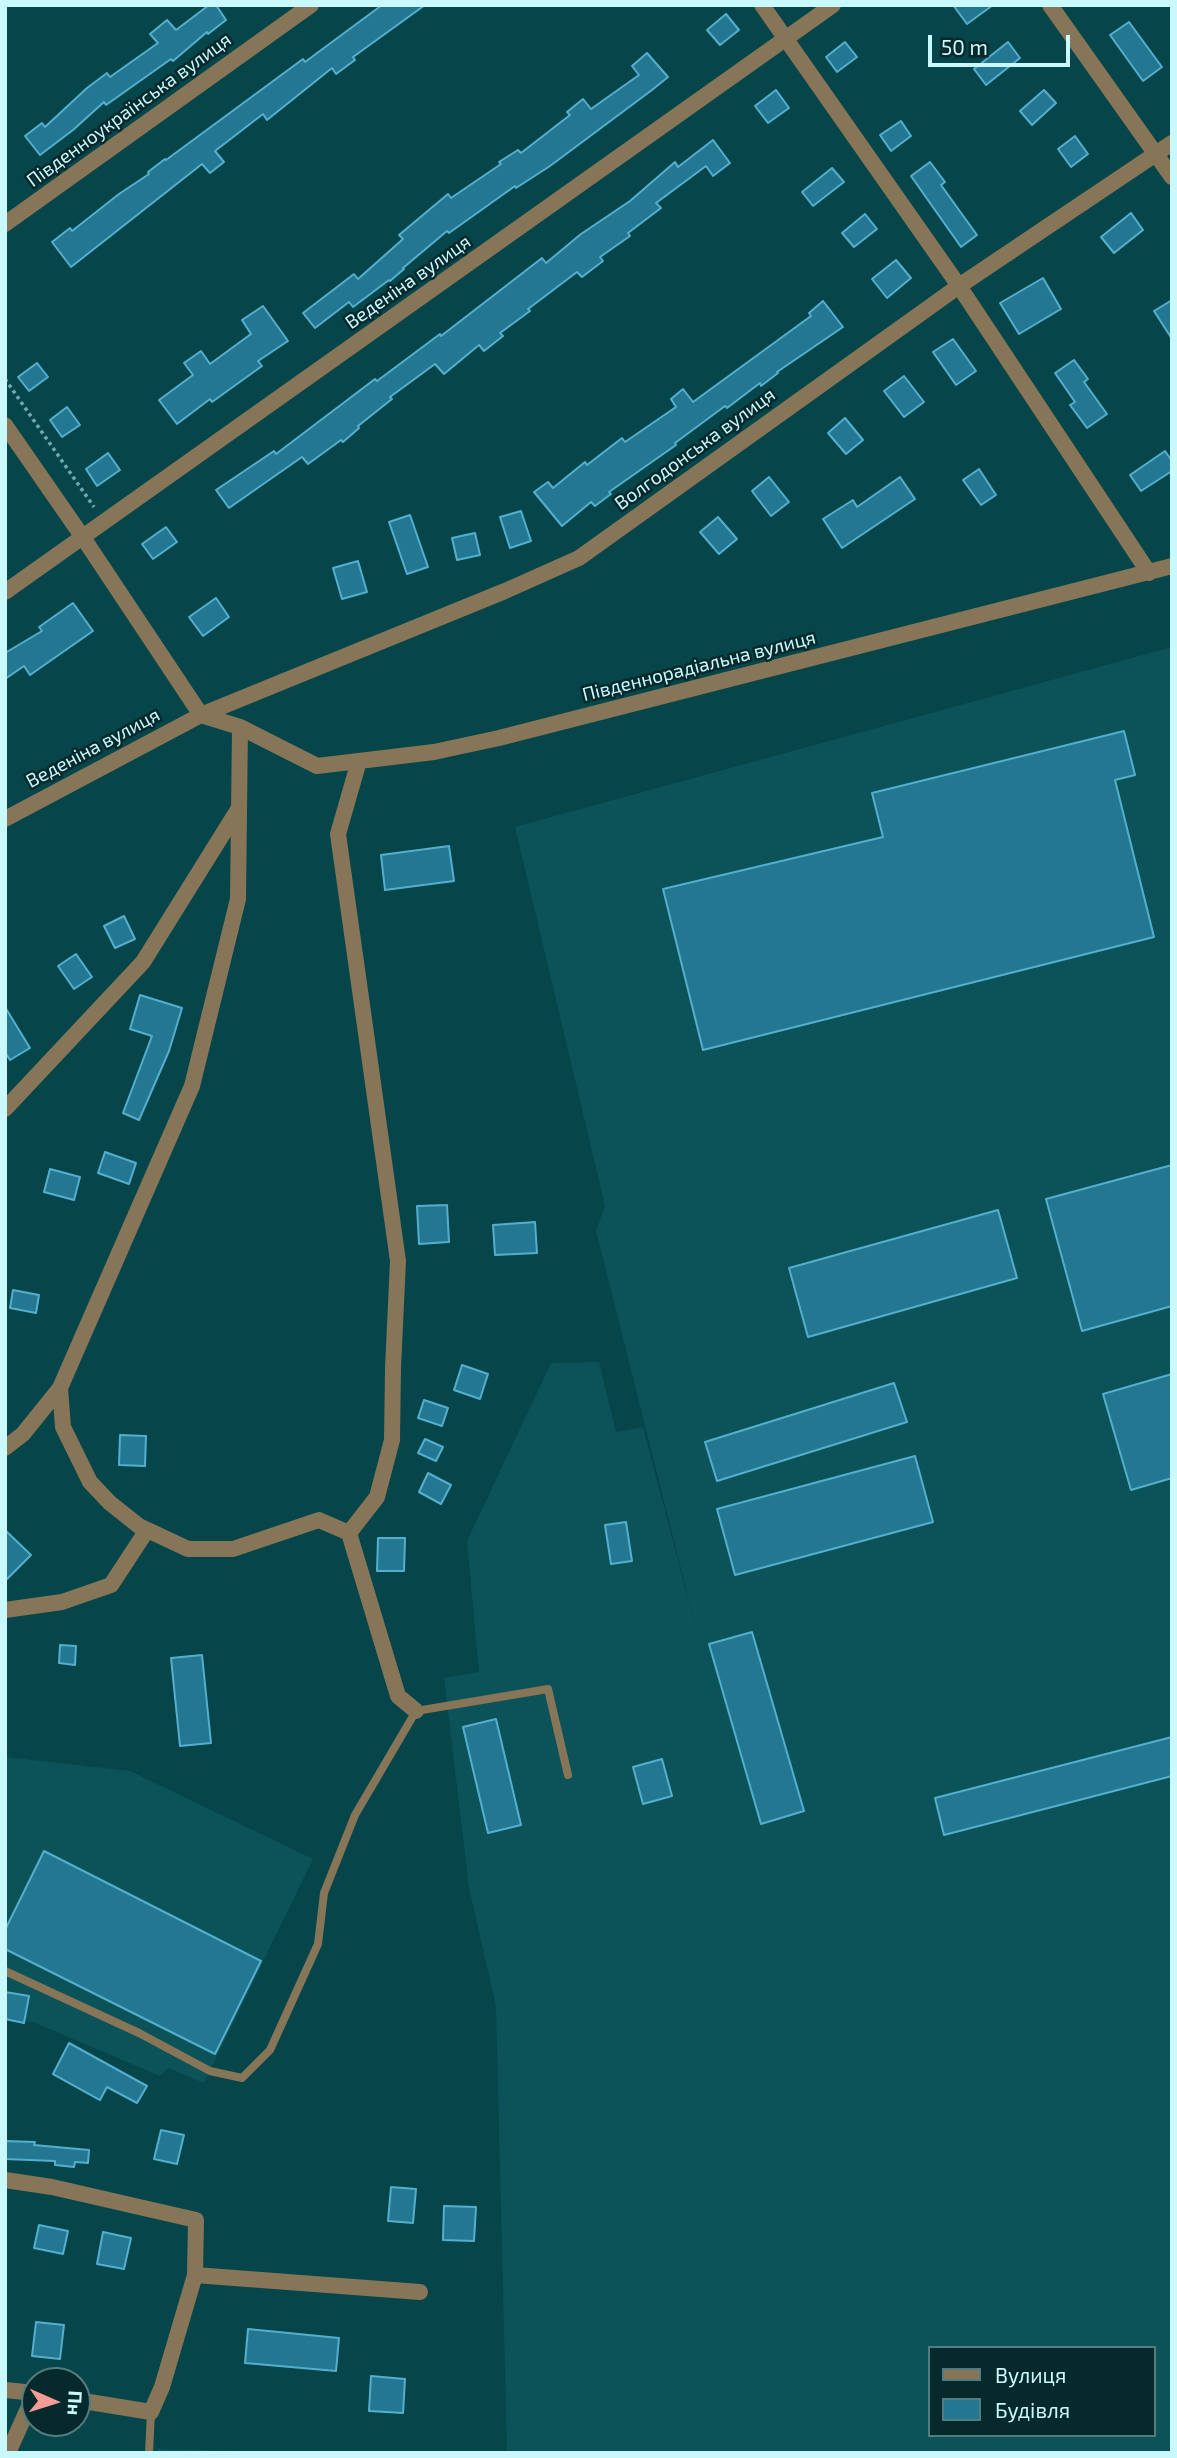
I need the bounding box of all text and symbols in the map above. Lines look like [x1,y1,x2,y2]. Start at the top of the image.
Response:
scale bar [932,21,1074,65]
street label: Південноукраїнська вулиця [22,28,236,192]
text: 50 m [941,34,988,59]
street label: Веденіна вулиця [341,230,475,334]
street label: Волгодонська вулиця [610,383,780,515]
street label: Південнорадіальна вулиця [580,626,818,706]
street label: Веденіна вулиця [22,703,164,793]
legend [928,2346,1156,2437]
text: Вулиця [995,2362,1066,2387]
north arrow [21,2367,91,2437]
text: Пн [63,2390,88,2416]
text: Будівля [995,2397,1070,2422]

